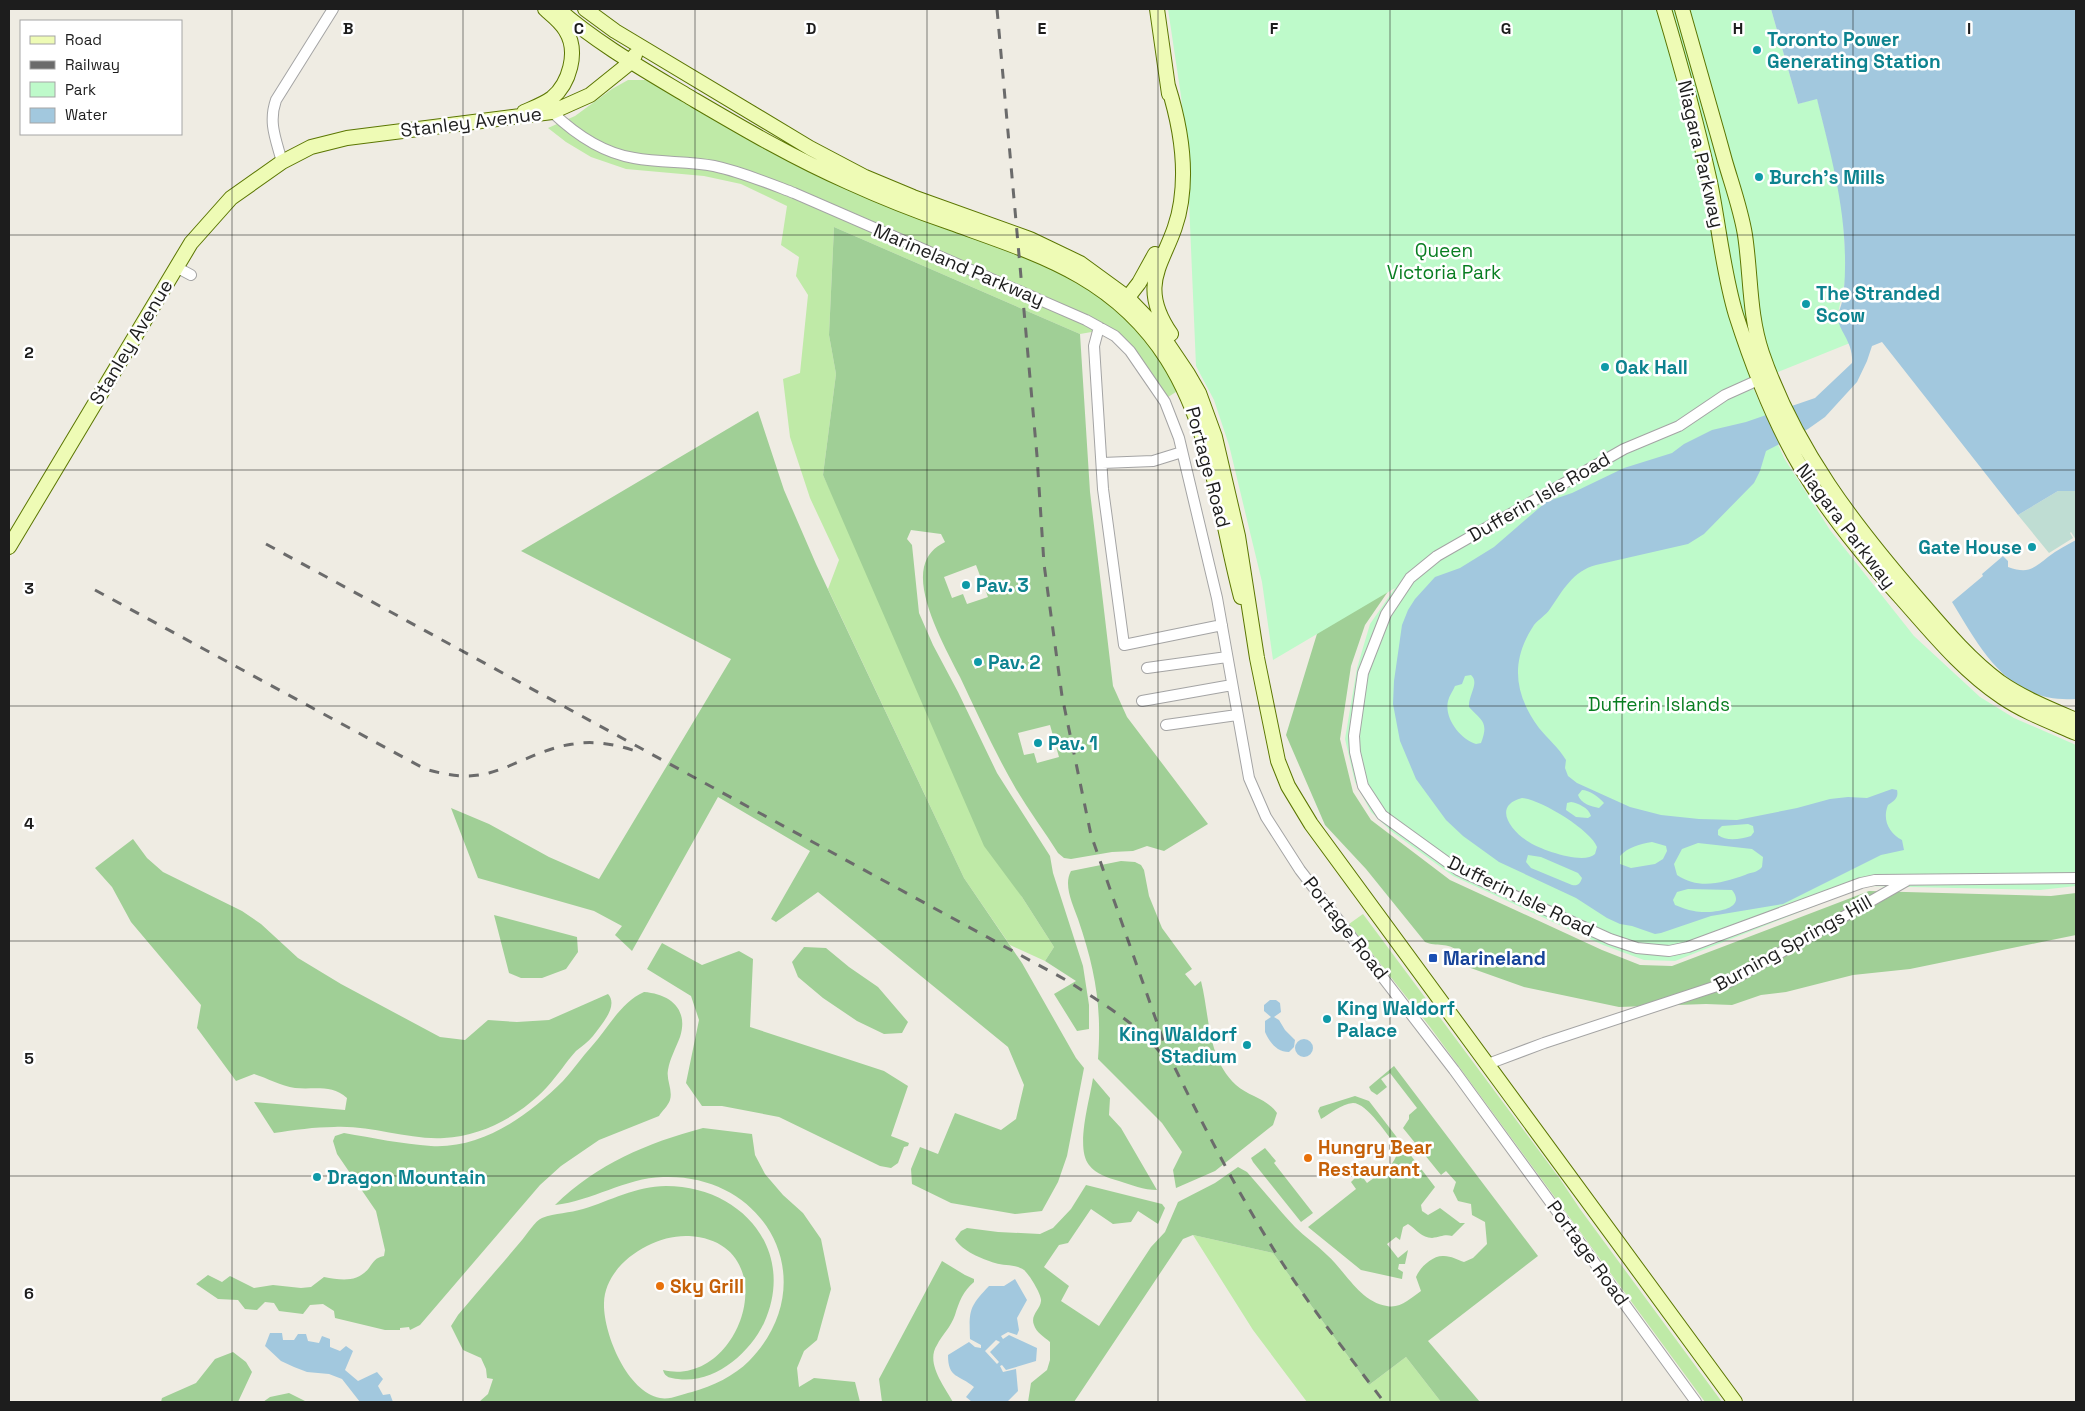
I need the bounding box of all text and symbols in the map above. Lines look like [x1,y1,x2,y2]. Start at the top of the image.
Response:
text: B [343,18,353,39]
text: C [574,18,584,39]
text: D [806,18,816,39]
text: E [1038,18,1047,39]
text: F [1270,18,1279,39]
text: G [1501,18,1511,39]
text: H [1733,18,1743,39]
text: I [1967,18,1971,39]
legend [20,20,182,135]
place label: Toronto Power Generating Station [1767,27,1941,74]
text: Road [65,30,102,49]
marker: Toronto Power Generating Station [1751,44,1763,56]
text: Railway [65,55,120,74]
street label: Niagara Parkway [1672,78,1730,230]
text: Park [65,80,96,99]
street label: Stanley Avenue [399,101,543,143]
text: Water [65,105,108,124]
place label: Burch’s Mills [1769,165,1885,190]
marker: Burch’s Mills [1753,171,1765,183]
street label: Marineland Parkway [870,218,1048,312]
park label: Queen Victoria Park [1387,238,1501,285]
street label: Stanley Avenue [84,275,178,409]
place label: The Stranded Scow [1816,281,1940,328]
marker: The Stranded Scow [1800,298,1812,310]
text: 2 [24,342,34,363]
place label: Oak Hall [1615,355,1688,380]
marker: Oak Hall [1599,361,1611,373]
street label: Portage Road [1180,404,1236,530]
street label: Dufferin Isle Road [1463,446,1615,548]
street label: Niagara Parkway [1791,458,1901,594]
place label: Gate House [1918,535,2022,560]
marker: Gate House [2026,541,2038,553]
place label: Pav. 3 [976,573,1029,598]
text: 3 [24,578,34,599]
marker: Pav. 3 [960,579,972,591]
place label: Pav. 2 [988,650,1041,675]
marker: Pav. 2 [972,656,984,668]
park label: Dufferin Islands [1588,692,1730,717]
place label: Pav. 1 [1048,731,1098,756]
marker: Pav. 1 [1032,737,1044,749]
text: 4 [24,813,34,834]
street label: Dufferin Isle Road [1444,850,1598,942]
street label: Portage Road [1298,871,1394,985]
street label: Burning Springs Hill [1709,889,1877,997]
place label: Marineland [1443,946,1546,971]
marker: Marineland [1427,952,1439,964]
place label: King Waldorf Palace [1337,996,1455,1043]
marker: King Waldorf Palace [1321,1013,1333,1025]
place label: King Waldorf Stadium [1119,1022,1237,1069]
marker: King Waldorf Stadium [1241,1039,1253,1051]
text: 5 [24,1048,34,1069]
place label: Hungry Bear Restaurant [1318,1135,1432,1182]
marker: Hungry Bear Restaurant [1302,1152,1314,1164]
place label: Dragon Mountain [327,1165,486,1190]
marker: Dragon Mountain [311,1171,323,1183]
street label: Portage Road [1541,1195,1635,1311]
place label: Sky Grill [670,1274,744,1299]
marker: Sky Grill [654,1280,666,1292]
text: 6 [24,1283,34,1304]

